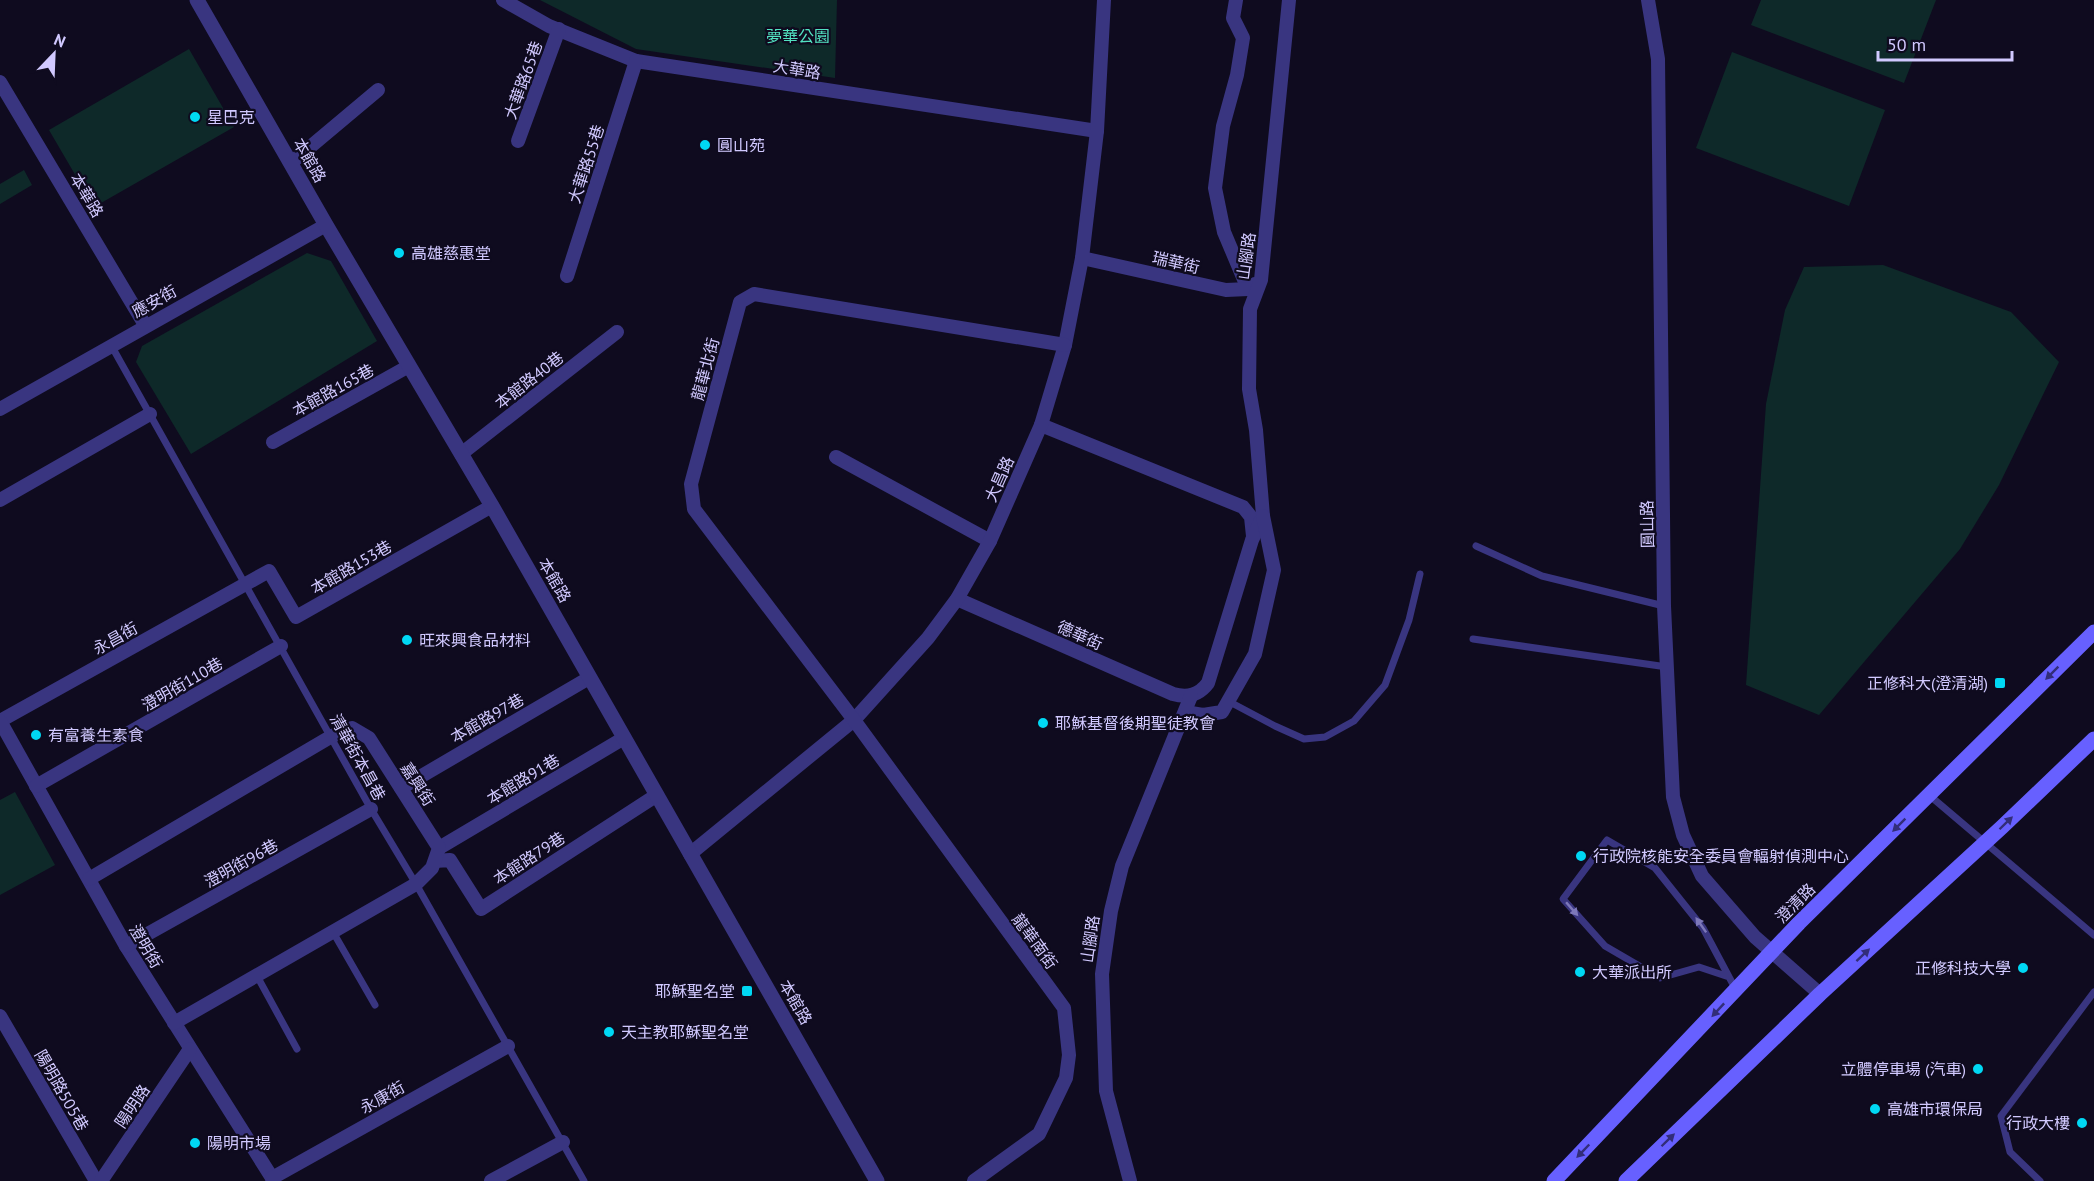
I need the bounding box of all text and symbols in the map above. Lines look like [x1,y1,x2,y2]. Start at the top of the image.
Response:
north arrow [24,24,84,84]
scale bar [1878,24,2012,62]
park label: 夢華公園 [766,26,830,46]
text: N [51,29,69,51]
text: 50 m [1887,33,1926,56]
street label: 大華路65巷 [500,38,546,122]
street label: 大華路 [772,55,822,83]
place label: 星巴克 [207,107,255,127]
marker: 星巴克 [188,110,202,124]
street label: 大華路55巷 [564,122,608,206]
street label: 本館路 [289,134,331,186]
place label: 圓山苑 [717,135,765,155]
marker: 圓山苑 [698,138,712,152]
street label: 本華路 [66,169,108,221]
street label: 山腳路 [1233,231,1259,281]
place label: 高雄慈惠堂 [411,243,491,263]
marker: 高雄慈惠堂 [392,246,406,260]
street label: 瑞華街 [1150,247,1202,277]
street label: 應安街 [128,281,180,321]
street label: 龍華北街 [687,335,723,403]
street label: 本館路40巷 [491,347,567,413]
street label: 本館路165巷 [289,359,377,421]
street label: 大昌路 [980,453,1018,505]
street label: 圓山路 [1637,500,1657,548]
street label: 本館路153巷 [307,536,395,598]
street label: 本館路 [534,554,576,606]
street label: 德華街 [1054,616,1106,654]
street label: 永昌街 [89,618,141,658]
place label: 旺來興食品材料 [419,630,531,650]
marker: 旺來興食品材料 [400,633,414,647]
street label: 澄明街110巷 [138,653,226,715]
one-way arrow [2045,666,2060,680]
place label: 正修科大(澄清湖) [1867,673,1988,693]
marker: 正修科大(澄清湖) [1993,676,2007,690]
street label: 本館路97巷 [447,689,527,747]
street label: 清華街本昌巷 [326,710,390,804]
place label: 耶穌基督後期聖徒教會 [1055,713,1215,733]
marker: 耶穌基督後期聖徒教會 [1036,716,1050,730]
place label: 有富養生素食 [48,725,144,745]
marker: 有富養生素食 [29,728,43,742]
street label: 本館路91巷 [483,749,563,809]
street label: 嘉興街 [397,758,439,810]
one-way arrow [1999,816,2014,830]
one-way arrow [1892,817,1906,831]
street label: 本館路79巷 [489,827,569,889]
street label: 澄明街96巷 [201,835,281,891]
place label: 行政院核能安全委員會輻射偵測中心 [1593,846,1849,866]
marker: 行政院核能安全委員會輻射偵測中心 [1574,849,1588,863]
street label: 澄清路 [1771,879,1819,927]
one-way arrow [1565,901,1578,916]
street label: 龍華南街 [1008,909,1062,973]
street label: 山腳路 [1077,914,1103,964]
one-way arrow [1695,918,1707,934]
street label: 澄明街 [125,920,167,972]
one-way arrow [1855,948,1870,962]
place label: 正修科技大學 [1915,958,2011,978]
marker: 正修科技大學 [2016,961,2030,975]
place label: 大華派出所 [1592,962,1672,982]
marker: 大華派出所 [1573,965,1587,979]
street label: 本館路 [775,976,817,1028]
place label: 耶穌聖名堂 [655,981,735,1001]
marker: 耶穌聖名堂 [740,984,754,998]
one-way arrow [1711,1002,1725,1017]
place label: 天主教耶穌聖名堂 [621,1022,749,1042]
marker: 天主教耶穌聖名堂 [602,1025,616,1039]
street label: 陽明路505巷 [31,1046,93,1134]
place label: 立體停車場 (汽車) [1841,1059,1966,1079]
marker: 立體停車場 (汽車) [1971,1062,1985,1076]
street label: 永康街 [356,1077,408,1117]
street label: 陽明路 [110,1081,154,1131]
place label: 高雄市環保局 [1887,1099,1983,1119]
marker: 高雄市環保局 [1868,1102,1882,1116]
place label: 行政大樓 [2006,1113,2070,1133]
marker: 行政大樓 [2075,1116,2089,1130]
place label: 陽明市場 [207,1133,271,1153]
one-way arrow [1661,1134,1675,1148]
marker: 陽明市場 [188,1136,202,1150]
one-way arrow [1576,1143,1590,1158]

